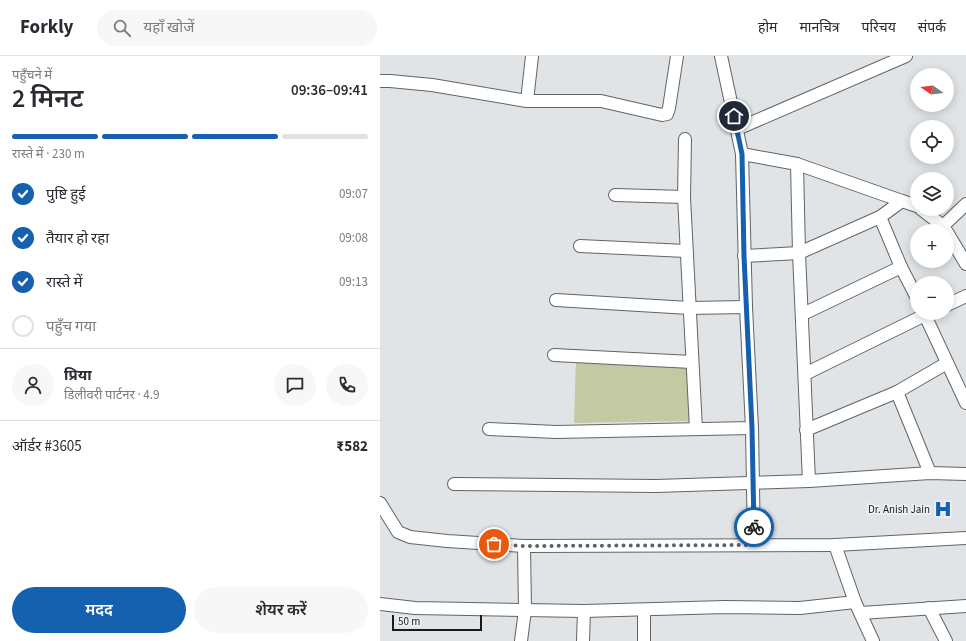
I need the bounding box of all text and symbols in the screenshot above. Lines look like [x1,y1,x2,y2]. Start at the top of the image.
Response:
search box [97,10,377,46]
text: Forkly [20,14,73,41]
icon: search [111,17,133,39]
text: यहाँ खोजें [143,17,194,38]
text: होम [758,18,777,38]
text: मानचित्र [799,18,840,38]
text: परिचय [862,18,896,38]
text: संपर्क [918,18,946,38]
text: पहुँचने में [12,66,52,84]
north arrow [910,68,954,112]
map controls [910,68,954,320]
text: 2 मिनट [12,80,83,117]
text: 09:36–09:41 [291,80,368,101]
pin [717,99,751,133]
icon: home [723,105,745,127]
button: locate [910,120,954,164]
text: रास्ते में · 230 m [12,145,85,163]
button: layers [910,172,954,216]
icon: check [12,183,34,205]
text: पुष्टि हुई [46,184,86,205]
text: 09:07 [339,185,368,203]
button: + [910,224,954,268]
icon: check [12,227,34,249]
text: तैयार हो रहा [46,228,109,249]
text: 09:08 [339,229,368,247]
icon: check [12,271,34,293]
text: रास्ते में [46,272,82,293]
text: 09:13 [339,273,368,291]
button: − [910,276,954,320]
text: पहुँच गया [46,316,96,337]
button: person [12,364,54,406]
button: chat [274,364,316,406]
button: phone [326,364,368,406]
text: प्रिया [64,365,92,386]
text: डिलीवरी पार्टनर · 4.9 [64,386,159,404]
text: ऑर्डर #3605 [12,436,82,457]
text: ₹582 [336,436,368,457]
hospital icon: Dr. Anish Jain [933,499,953,519]
place label: Dr. Anish Jain [868,502,930,517]
courier [734,507,774,547]
icon: bike [743,516,765,538]
pin [477,527,511,561]
icon: bag [483,533,505,555]
button: मदद [12,587,186,633]
button: शेयर करें [194,587,368,633]
scale bar [392,613,482,632]
text: 50 m [398,614,420,629]

